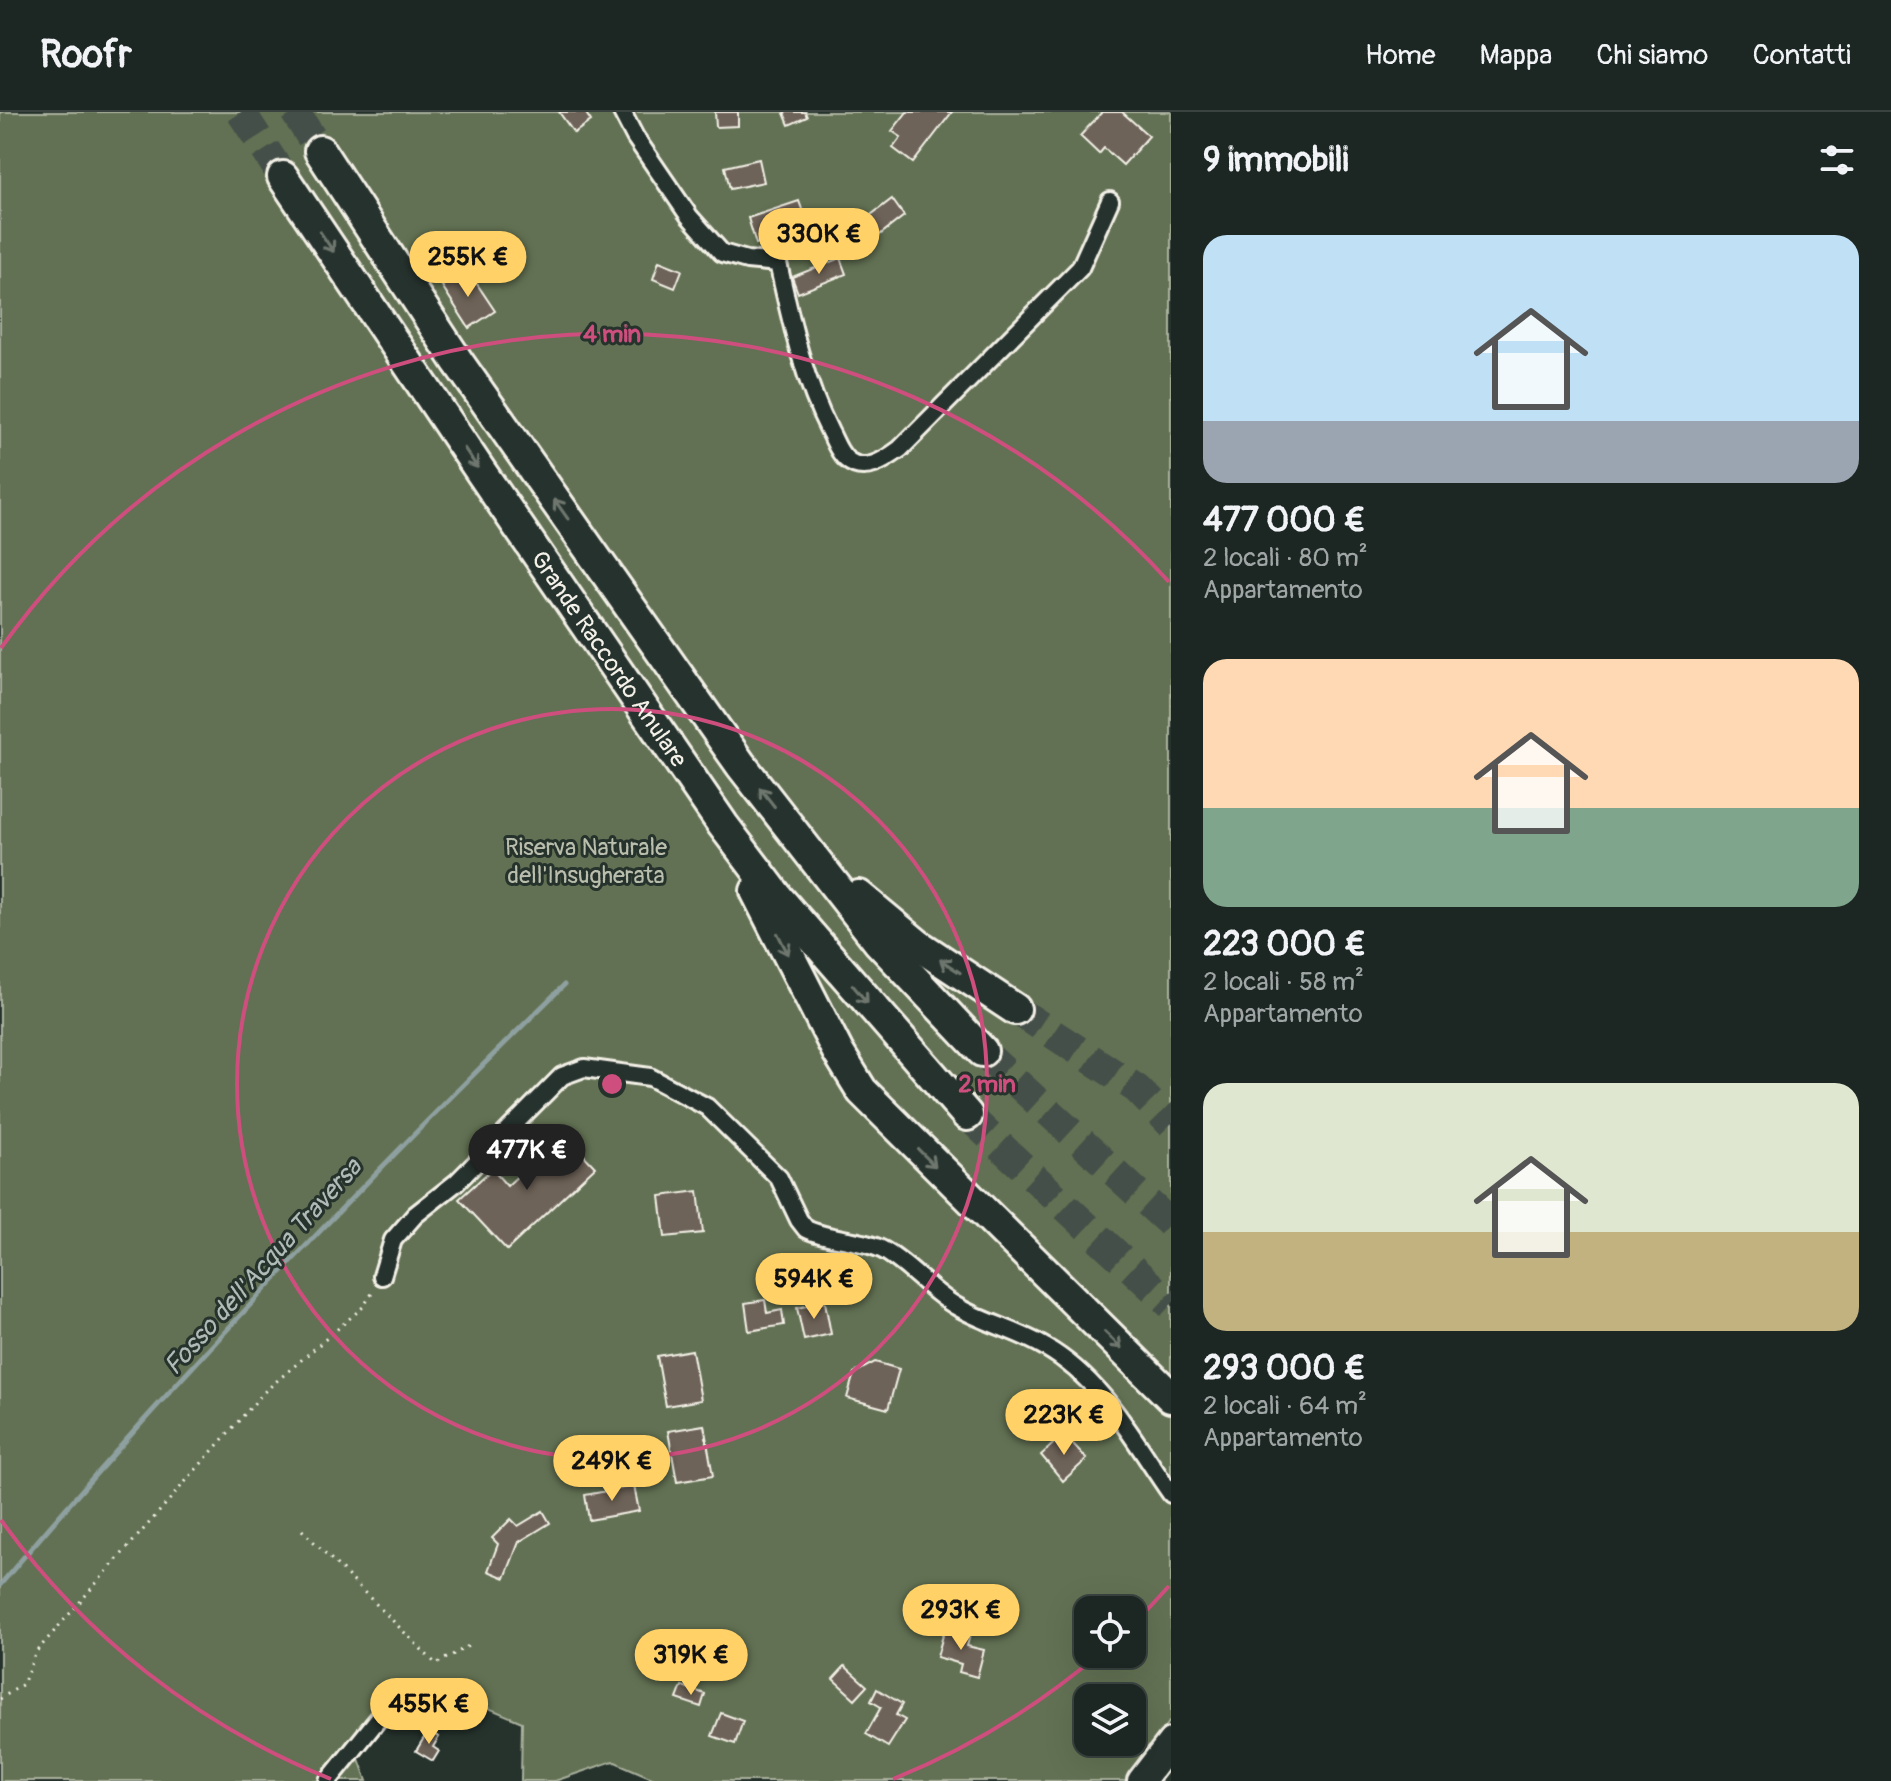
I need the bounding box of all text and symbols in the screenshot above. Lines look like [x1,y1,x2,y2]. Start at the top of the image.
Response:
text: Roofr [40,31,132,79]
text: Home [1365,38,1436,73]
text: Mappa [1480,38,1552,73]
text: Chi siamo [1596,38,1708,73]
text: Contatti [1752,38,1851,73]
icon: filters [1815,138,1859,182]
text: 9 immobili [1203,139,1349,182]
pin: 330K € [754,208,884,276]
text: 330K € [776,218,862,250]
one-way arrow [319,230,335,253]
pin: 255K € [403,231,533,299]
text: 255K € [427,241,509,273]
icon: home [1459,287,1603,431]
text: 4 min [583,320,641,349]
one-way arrow [464,446,480,469]
one-way arrow [553,498,569,520]
text: 477 000 € [1203,499,1366,542]
text: 2 locali · 80 m² [1203,542,1368,574]
street label: Grande Raccordo Anulare [525,545,693,773]
text: Appartamento [1203,574,1363,606]
icon: home [1459,711,1603,855]
one-way arrow [758,787,775,808]
park label: Riserva Naturale dell'Insugherata [505,833,667,890]
text: 223 000 € [1203,923,1366,966]
one-way arrow [776,932,792,956]
one-way arrow [939,958,962,974]
text: 2 locali · 58 m² [1203,966,1364,998]
one-way arrow [851,983,869,1004]
text: Appartamento [1203,998,1363,1030]
centre of rings [598,1070,626,1098]
text: 2 min [958,1070,1016,1099]
pin: 477K € [462,1124,592,1192]
text: 477K € [486,1134,568,1166]
icon: home [1459,1135,1603,1279]
one-way arrow [917,1148,936,1167]
water label: Fosso dell'Acqua Traversa [157,1151,370,1382]
pin: 594K € [749,1253,879,1321]
text: 594K € [773,1263,855,1295]
one-way arrow [1103,1330,1122,1349]
text: 293 000 € [1203,1347,1365,1390]
pin: 223K € [999,1389,1129,1457]
text: 2 locali · 64 m² [1203,1390,1367,1422]
text: 223K € [1023,1399,1105,1431]
text: Appartamento [1203,1422,1363,1454]
pin: 249K € [547,1435,677,1503]
text: 249K € [571,1445,653,1477]
pin: 293K € [896,1584,1026,1652]
text: 293K € [921,1594,1001,1626]
map controls [1074,1596,1146,1756]
button: locate [1074,1596,1146,1668]
pin: 319K € [626,1629,756,1697]
text: 319K € [653,1639,729,1671]
pin: 455K € [364,1678,494,1746]
button: layers [1074,1684,1146,1756]
text: 455K € [388,1688,470,1720]

